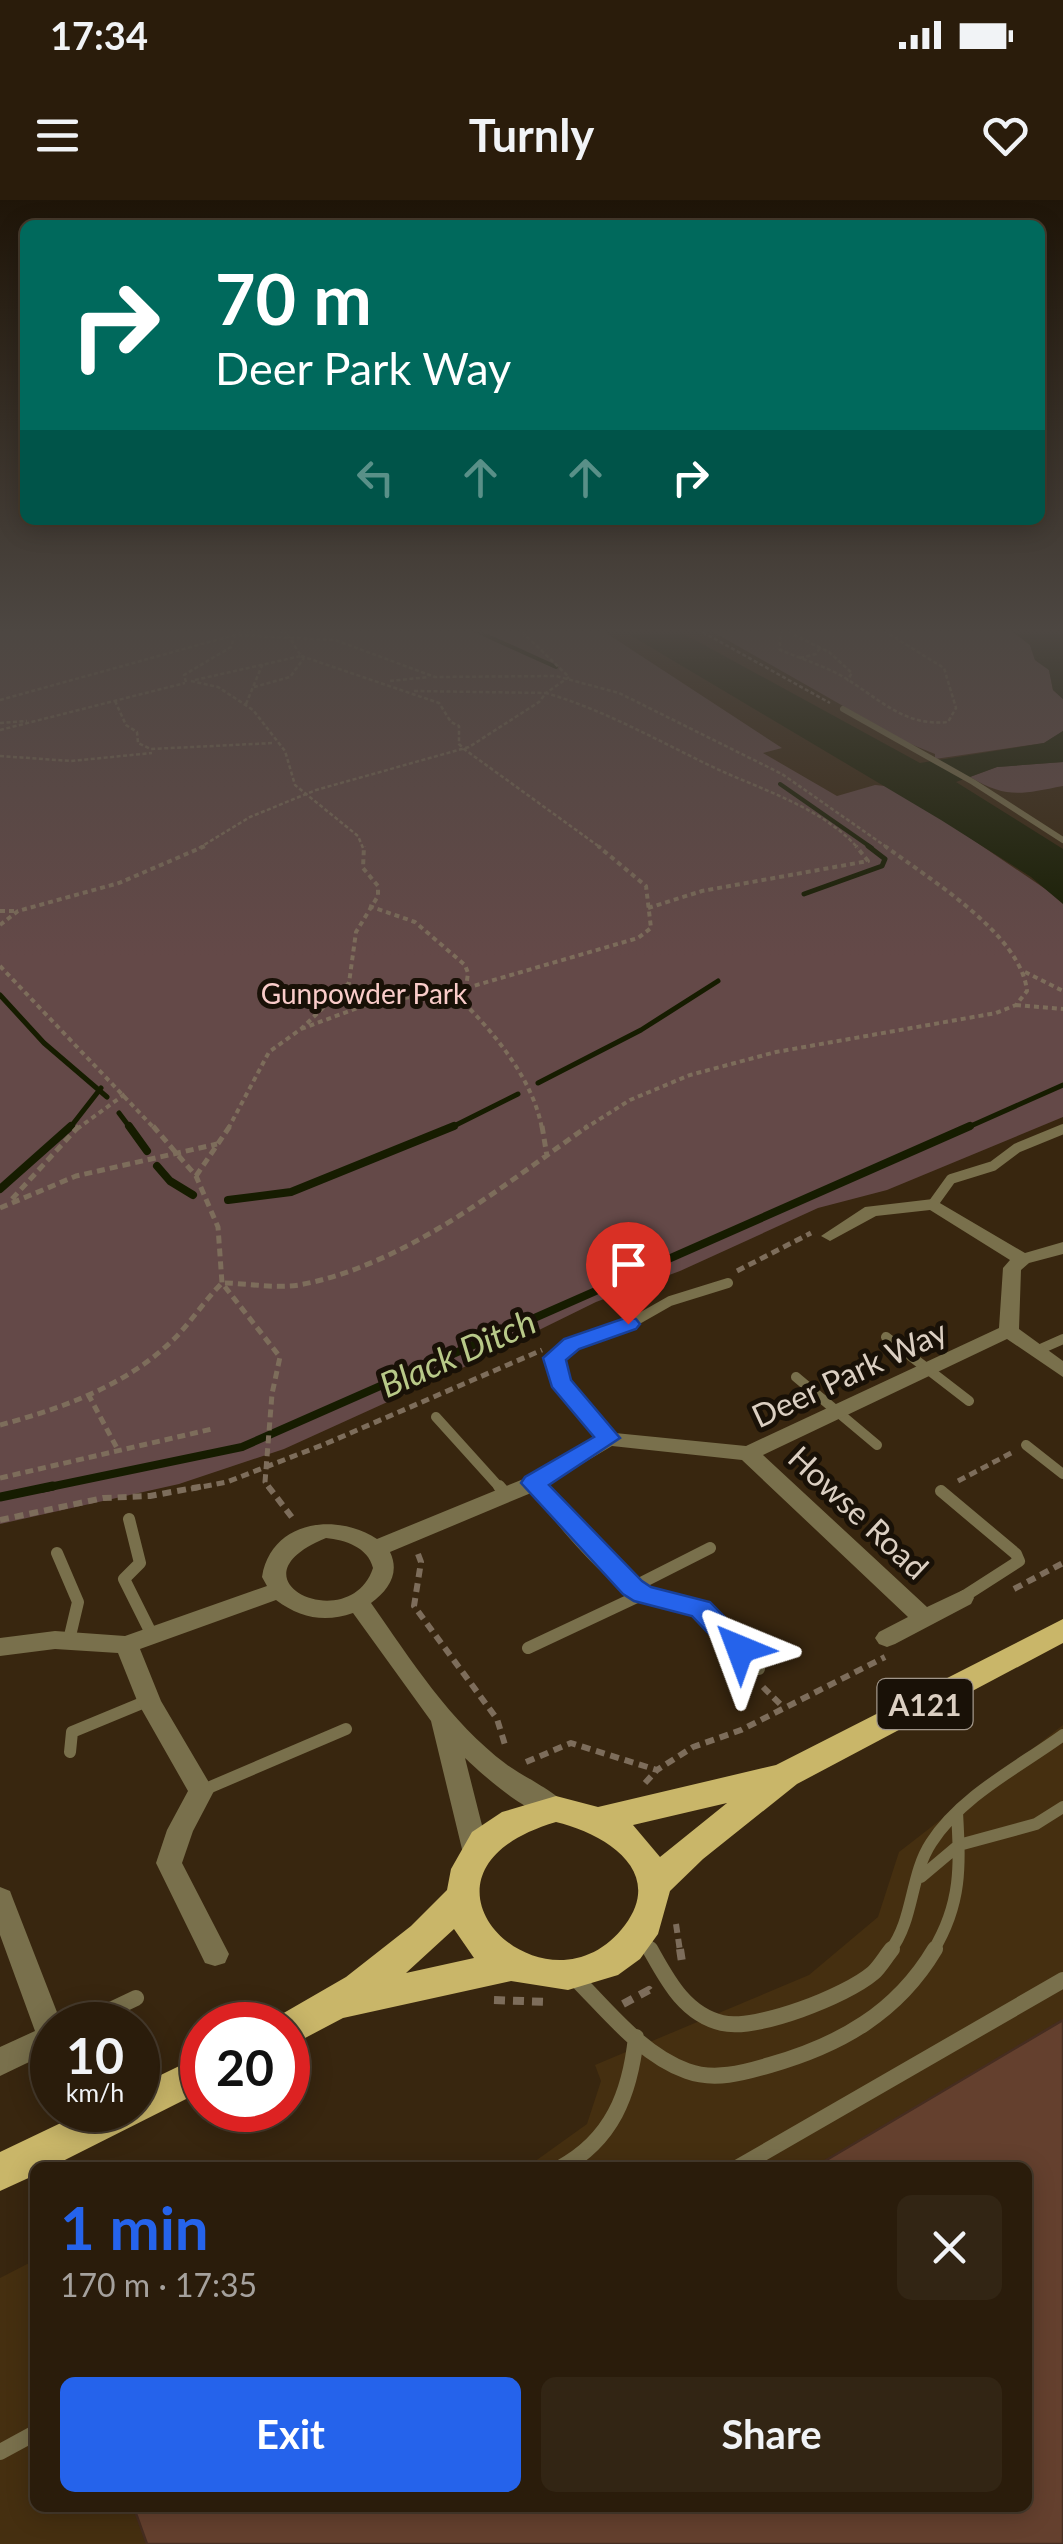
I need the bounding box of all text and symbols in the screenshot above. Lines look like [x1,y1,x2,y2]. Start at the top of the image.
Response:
text: 17:34 [50,12,148,58]
icon: menu [30,108,85,163]
text: Turnly [469,108,594,162]
icon: heart [978,108,1033,163]
text: 70 m [215,256,372,340]
icon: right [50,260,180,390]
text: Deer Park Way [215,341,511,395]
icon: left [348,450,403,505]
icon: ahead [453,450,508,505]
icon: ahead [558,450,613,505]
icon: right [663,450,718,505]
park label: Gunpowder Park [261,976,468,1010]
pin [586,1222,671,1325]
icon: arrive [601,1237,656,1292]
water label: Black Ditch [373,1299,541,1405]
street label: Deer Park Way [745,1311,953,1435]
street label: Howse Road [781,1437,937,1587]
position arrow [688,1597,792,1701]
road number: A121 [878,1679,972,1729]
speed limit sign: 20 [180,2002,310,2132]
text: 10 [66,2025,124,2085]
text: km/h [66,2077,124,2107]
text: 1 min [60,2191,209,2263]
button: close [897,2195,1002,2300]
text: 170 m · 17:35 [60,2265,257,2304]
button: Exit [60,2377,521,2492]
button: Share [541,2377,1002,2492]

